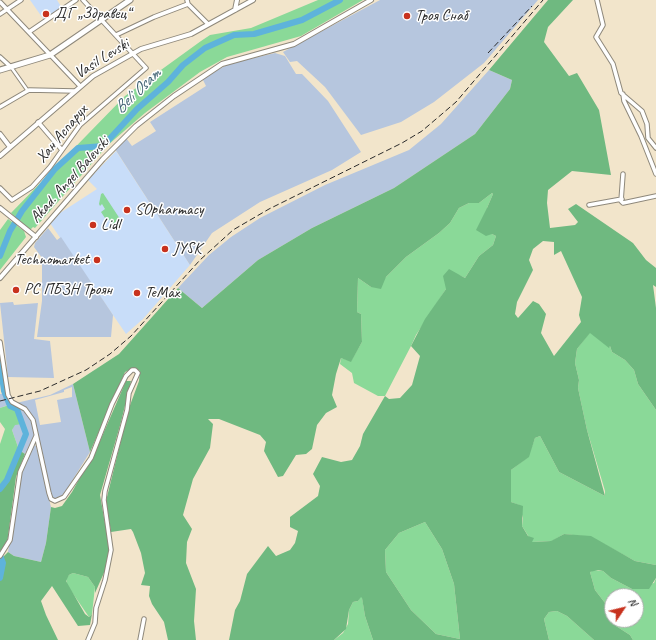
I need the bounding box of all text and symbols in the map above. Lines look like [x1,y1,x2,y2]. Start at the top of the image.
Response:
place label: ДГ „Здравец“ [54,4,130,24]
place label: Троя Снаб [415,6,467,26]
marker: ДГ „Здравец“ [41,9,51,19]
marker: Троя Снаб [402,11,412,21]
street label: Vasil Levski [71,35,133,83]
water label: Beli Osam [110,64,166,118]
street label: Хан Аспарух [32,101,92,167]
street label: Akad. Angel Balevski [26,133,114,227]
place label: SOpharmacy [135,200,204,220]
marker: SOpharmacy [122,205,132,215]
place label: Lidl [101,215,120,235]
marker: Lidl [88,220,98,230]
place label: JYSK [173,239,201,259]
marker: JYSK [160,244,170,254]
place label: Technomarket [15,250,89,270]
marker: Technomarket [92,255,102,265]
place label: РС ПБЗН Троян [24,280,112,300]
place label: ТеМах [145,283,179,303]
marker: РС ПБЗН Троян [11,285,21,295]
marker: ТеМах [132,288,142,298]
north arrow [604,588,644,628]
text: N [625,595,641,608]

